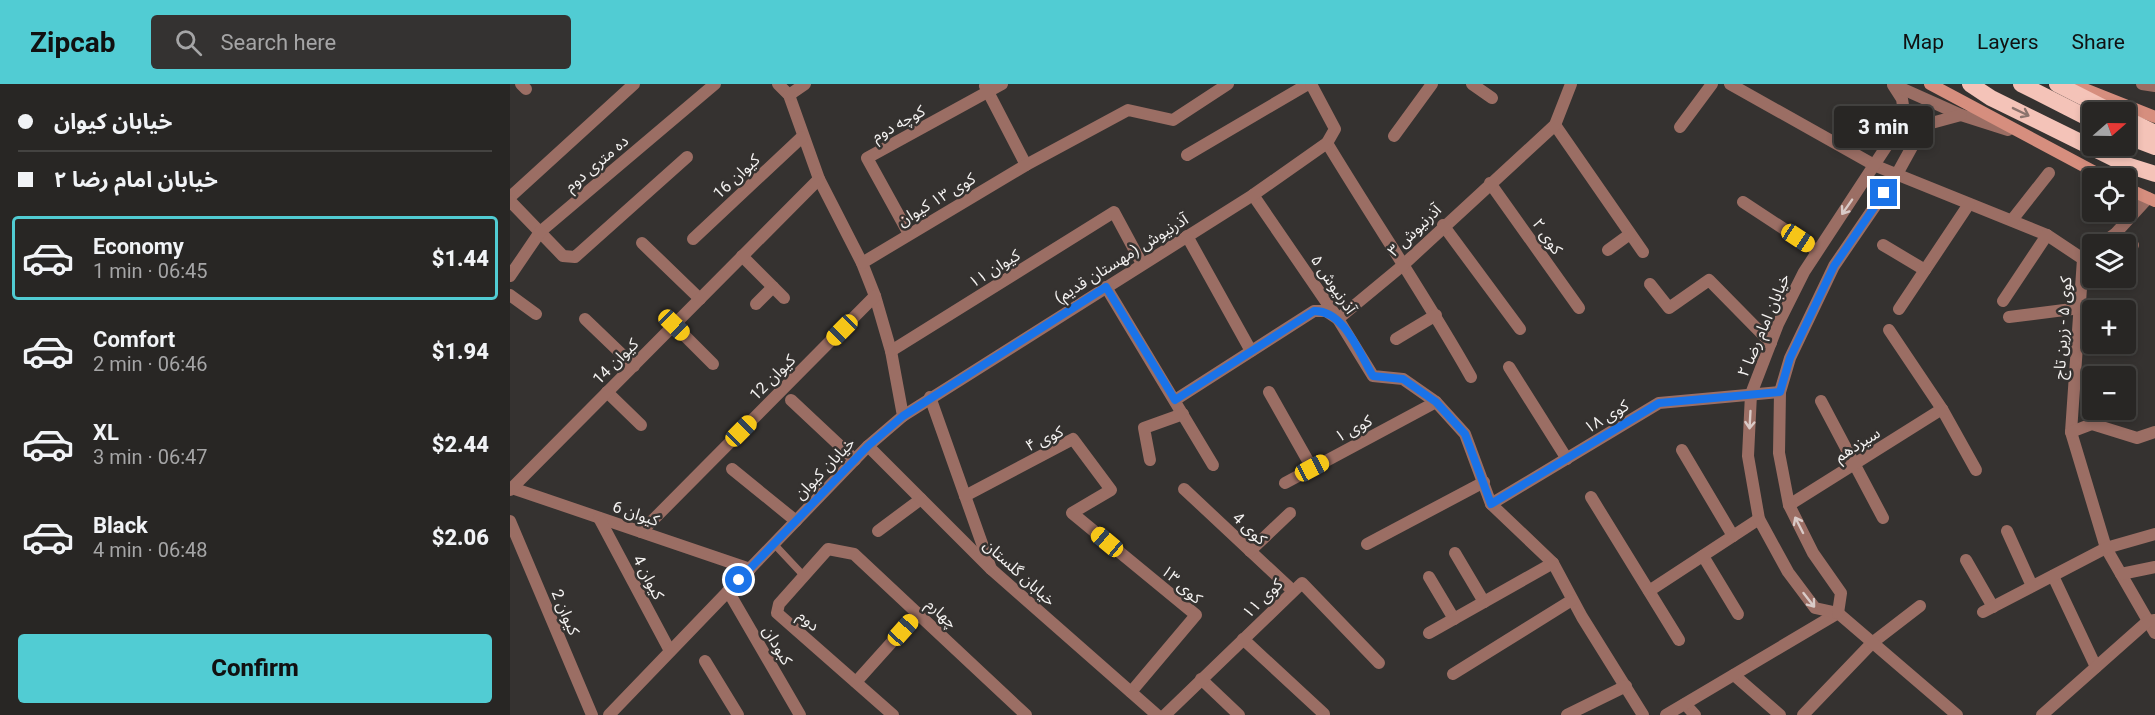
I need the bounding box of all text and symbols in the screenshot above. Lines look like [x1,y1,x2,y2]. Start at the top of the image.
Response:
search box [151,15,571,69]
text: Zipcab [30,26,115,59]
icon: search [172,26,205,59]
text: Search here [220,30,336,55]
text: Map [1902,30,1944,54]
text: Layers [1977,30,2038,54]
text: Share [2071,30,2125,54]
street label: کوچه دوم [868,101,930,148]
north arrow [2082,102,2136,156]
map controls [2082,102,2136,420]
callout: 3 min [1834,106,1934,148]
one-way arrow [2012,107,2030,119]
text: خیابان کیوان [54,109,172,134]
text: 3 min [1858,115,1909,139]
street label: ده متری دوم [561,131,634,198]
street label: کیوان 16 [709,150,764,203]
text: خیابان امام رضا ۲ [54,167,218,192]
button: locate [2082,168,2136,222]
street label: کوی ۱۳ کیوان [894,169,979,230]
route end [1870,179,1897,206]
one-way arrow [1841,198,1853,215]
street label: آذرنیوش ۳ [1384,199,1446,260]
street label: آذرنیوش (مهستان قدیم) [1051,209,1194,310]
street label: کوی ۲ [1528,215,1567,258]
car [1778,221,1818,255]
icon: car [21,231,75,285]
text: Economy [93,234,184,259]
button: layers [2082,234,2136,288]
street label: کیوان ۱۱ [965,245,1024,292]
text: $1.44 [432,246,489,271]
street label: آذرنیوش ۵ [1307,251,1361,318]
text: 1 min · 06:45 [93,259,208,283]
street label: خیابان امام رضا ۲ [1733,271,1796,381]
street label: کوی ۵ - زرین تاج [2049,276,2079,380]
button: + [2082,300,2136,354]
car [655,306,693,344]
car [823,311,861,349]
icon: car [21,324,75,378]
text: Comfort [93,327,175,352]
street label: کیوان 14 [589,334,642,388]
text: $1.94 [432,339,489,364]
street label: کیوان 12 [746,350,799,404]
text: 2 min · 06:46 [93,352,208,376]
button: − [2082,366,2136,420]
street label: کوی ۱۸ [1581,396,1632,437]
one-way arrow [1744,410,1755,430]
street label: کوی ۱ [1331,411,1375,446]
car [722,412,760,450]
icon: car [21,417,75,471]
text: XL [93,420,119,445]
street label: کوی ۴ [1022,421,1066,455]
street label: سیزدهم [1831,423,1885,468]
text: $2.44 [432,432,489,457]
street label: خیابان کیوان [790,433,859,503]
text: 3 min · 06:47 [93,445,208,469]
car [1292,452,1332,484]
street label: کیوان 6 [610,497,662,530]
street label: کوی 4 [1229,508,1271,549]
icon: car [21,510,75,564]
text: Black [93,513,148,538]
one-way arrow [1792,516,1804,534]
car [1087,524,1127,560]
text: $2.06 [432,525,489,550]
street label: خیابان گلستان [980,535,1060,610]
text: 4 min · 06:48 [93,538,208,562]
street label: کیوان 4 [629,552,668,603]
street label: کوی ۱۳ [1157,561,1206,608]
route start [725,566,752,593]
street label: کوی ۱۱ [1238,574,1287,622]
street label: کیوان 2 [547,586,584,638]
one-way arrow [1803,591,1816,607]
street label: چهارم [920,594,961,635]
street label: دوم [792,606,823,637]
car [884,611,922,649]
street label: کبودان [759,622,797,669]
button: Confirm [18,634,492,703]

